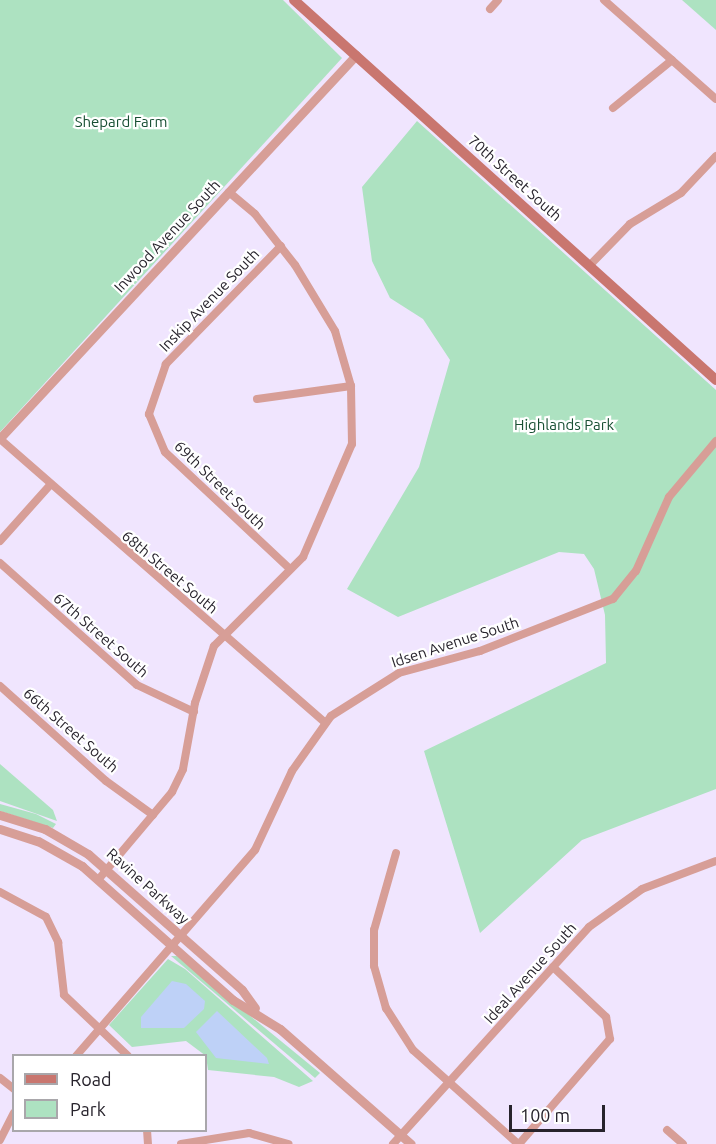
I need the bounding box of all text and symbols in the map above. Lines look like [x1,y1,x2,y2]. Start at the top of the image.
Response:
park label: Shepard Farm [75,113,167,131]
street label: 70th Street South [464,131,566,225]
street label: Inwood Avenue South [110,176,224,296]
street label: Inskip Avenue South [155,245,263,355]
park label: Highlands Park [514,416,614,434]
street label: 69th Street South [171,437,269,533]
street label: 68th Street South [118,527,222,617]
street label: 67th Street South [50,589,152,681]
street label: Idsen Avenue South [389,613,521,671]
street label: 66th Street South [20,684,122,776]
street label: Ravine Parkway [103,844,193,928]
street label: Ideal Avenue South [480,919,580,1027]
legend [12,1054,207,1132]
text: Road [70,1069,112,1089]
scale bar [512,1093,608,1131]
text: Park [70,1099,106,1119]
text: 100 m [520,1105,570,1125]

